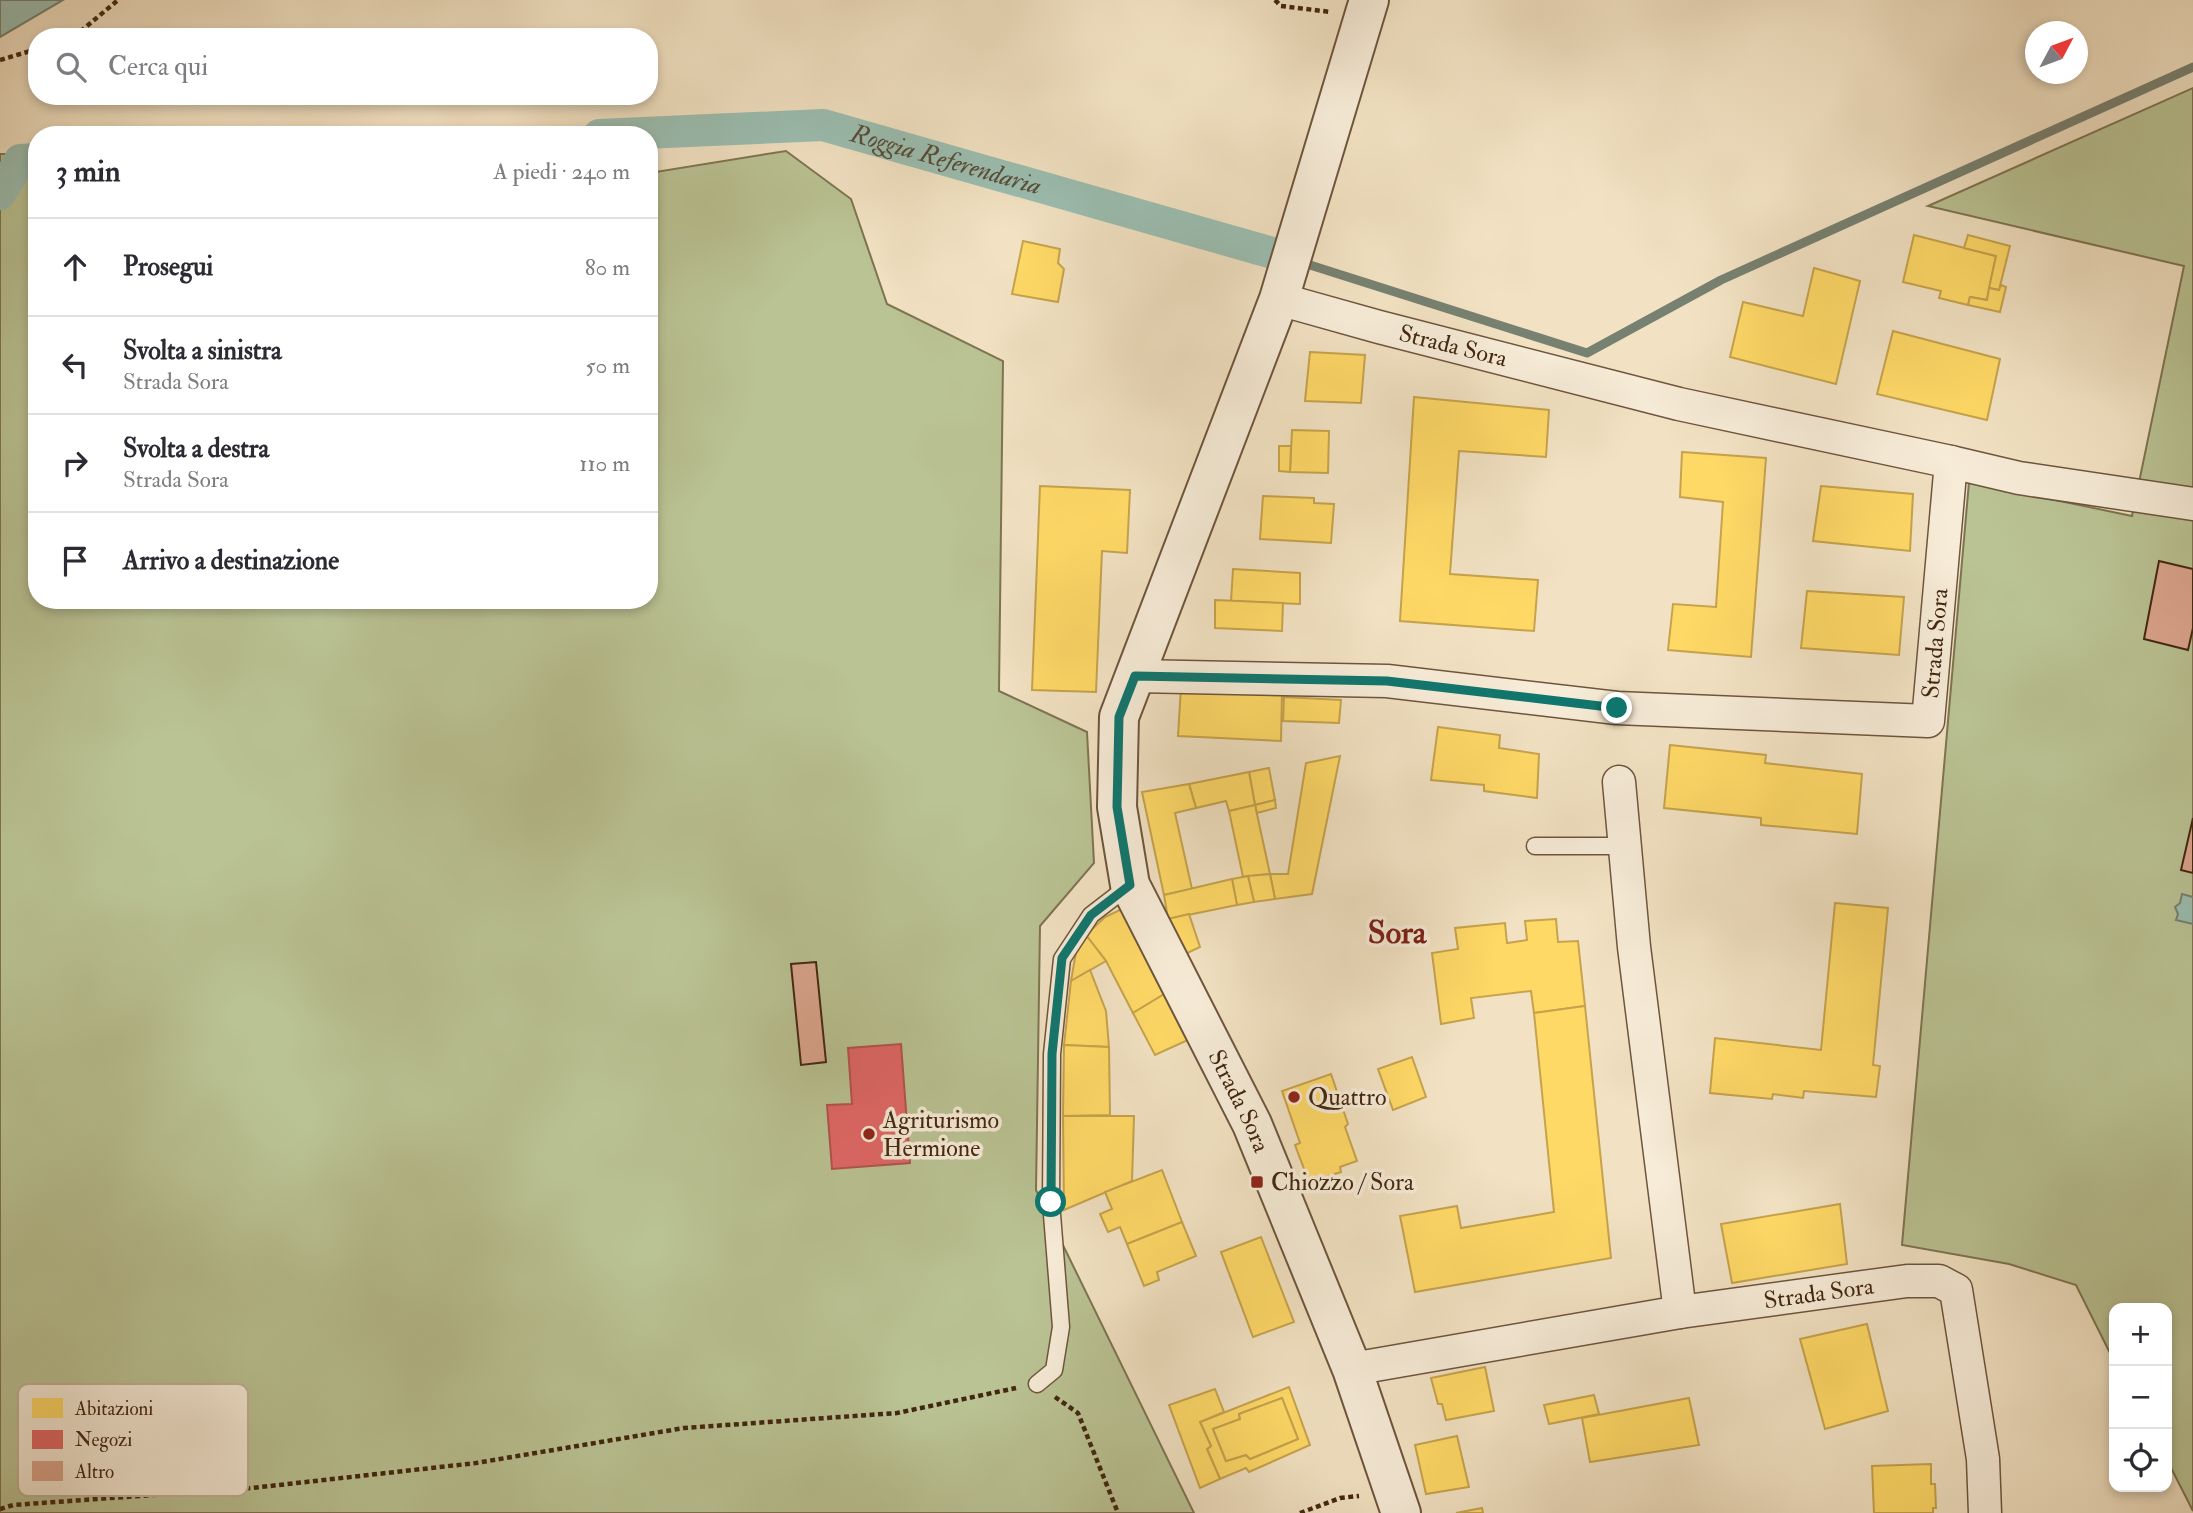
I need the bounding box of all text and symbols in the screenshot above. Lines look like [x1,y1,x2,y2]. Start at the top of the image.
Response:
north arrow [2025,21,2088,84]
search box [28,28,658,105]
icon: search [52,48,90,86]
text: Cerca qui [108,51,208,83]
water label: Roggia Referendaria [846,117,1045,202]
text: 3 min [56,153,121,190]
text: A piedi · 240 m [493,157,630,186]
icon: ahead [56,248,94,286]
text: Prosegui [123,251,213,283]
text: 80 m [585,253,630,282]
street label: Strada Sora [1396,318,1511,375]
text: Svolta a sinistra [123,335,282,367]
icon: left [56,346,94,384]
text: 50 m [586,351,630,380]
text: Strada Sora [123,367,229,396]
text: Svolta a destra [123,433,269,465]
icon: right [56,444,94,482]
text: 110 m [579,449,630,478]
text: Strada Sora [123,465,229,494]
icon: arrive [56,542,94,580]
text: Arrivo a destinazione [123,545,339,577]
street label: Strada Sora [1915,586,1955,700]
route end [1601,692,1632,723]
district label: Sora [1368,913,1427,953]
street label: Strada Sora [1201,1044,1278,1158]
place label: Quattro [1308,1082,1387,1113]
marker: Quattro [1286,1089,1302,1105]
place label: Agriturismo Hermione [882,1105,999,1164]
marker: Agriturismo Hermione [861,1126,877,1142]
place label: Chiozzo / Sora [1271,1167,1415,1198]
marker: Chiozzo / Sora [1249,1174,1265,1190]
route start [1035,1186,1066,1217]
street label: Strada Sora [1762,1270,1877,1316]
map controls [2109,1303,2172,1492]
button: + [2109,1303,2172,1366]
button: − [2109,1366,2172,1429]
legend [18,1384,248,1496]
text: Abitazioni [74,1397,153,1421]
text: Negozi [75,1428,132,1452]
button: locate [2109,1429,2172,1492]
text: Altro [74,1460,114,1484]

